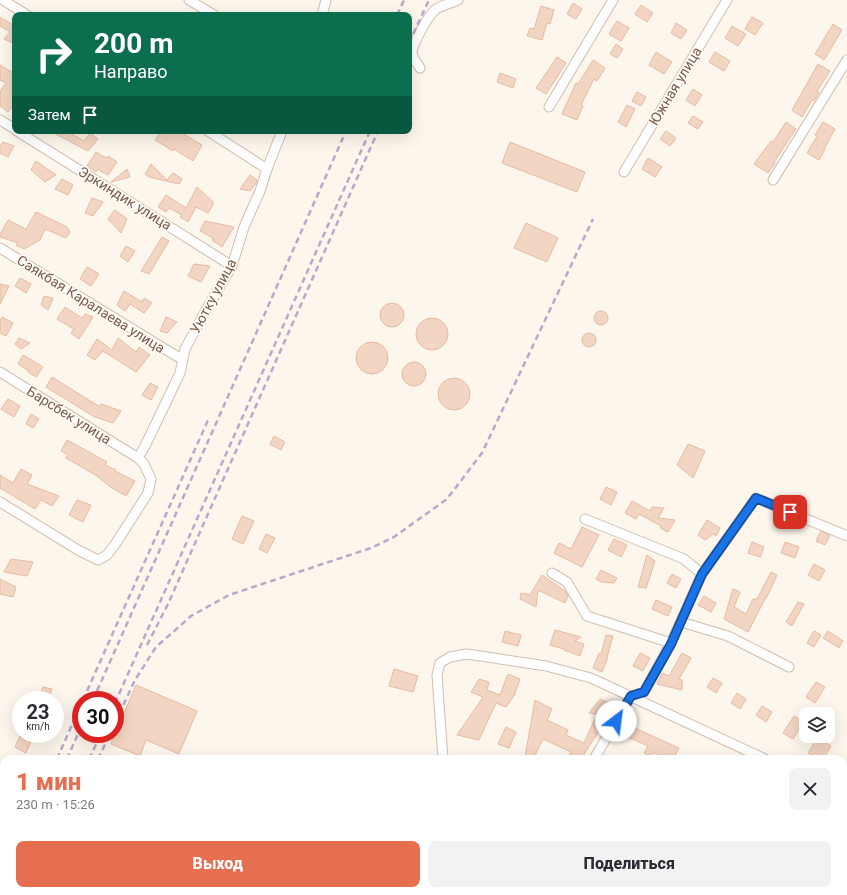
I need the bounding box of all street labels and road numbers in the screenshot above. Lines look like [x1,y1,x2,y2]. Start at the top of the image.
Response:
street label: Южная улица [645,44,705,128]
street label: Эркиндик улица [75,163,175,233]
street label: Саякбая Каралаева улица [14,252,168,356]
street label: Уютку улица [187,256,239,336]
street label: Барсбек улица [24,383,114,447]

